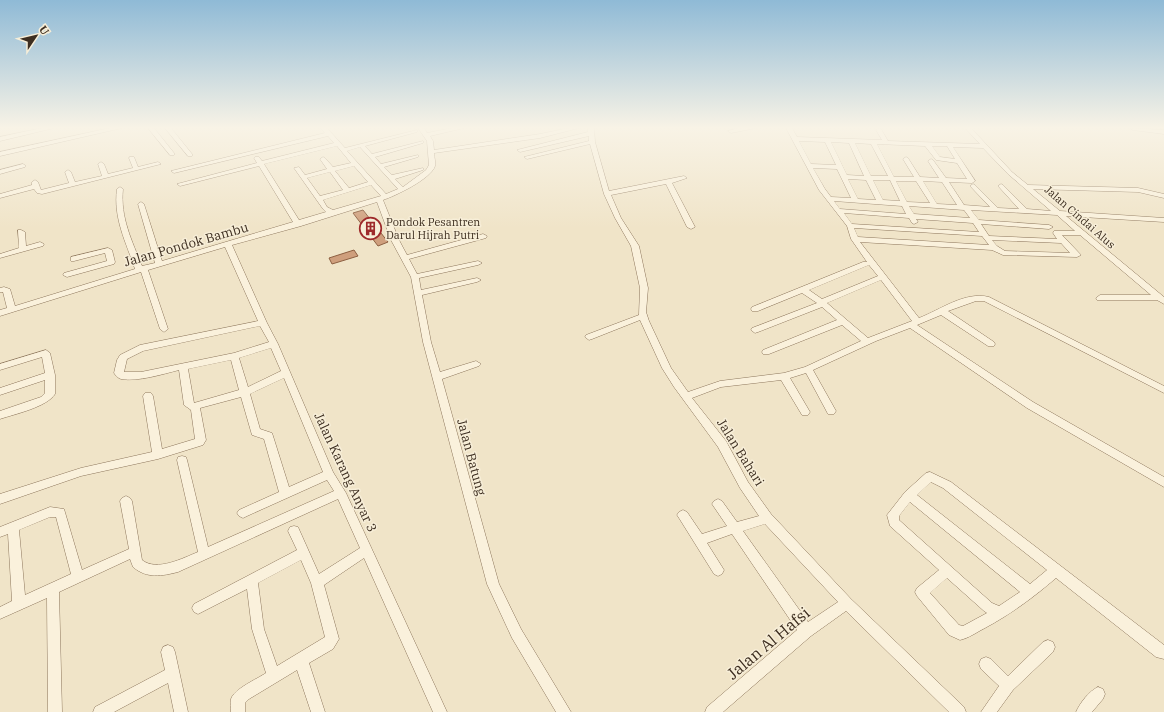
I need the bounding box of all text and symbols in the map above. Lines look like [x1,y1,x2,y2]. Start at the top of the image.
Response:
north arrow [16,16,56,56]
text: U [36,23,53,38]
street label: Jalan Cindai Alus [1042,182,1118,252]
building icon: Pondok Pesantren Darul Hijrah Putri [358,215,384,241]
place label: Pondok Pesantren Darul Hijrah Putri [386,215,480,242]
street label: Jalan Pondok Bambu [122,219,250,270]
street label: Jalan Karang Anyar 3 [310,410,381,535]
street label: Jalan Bahari [713,415,768,489]
street label: Jalan Batung [453,417,490,497]
street label: Jalan Al Hafsi [722,602,814,684]

